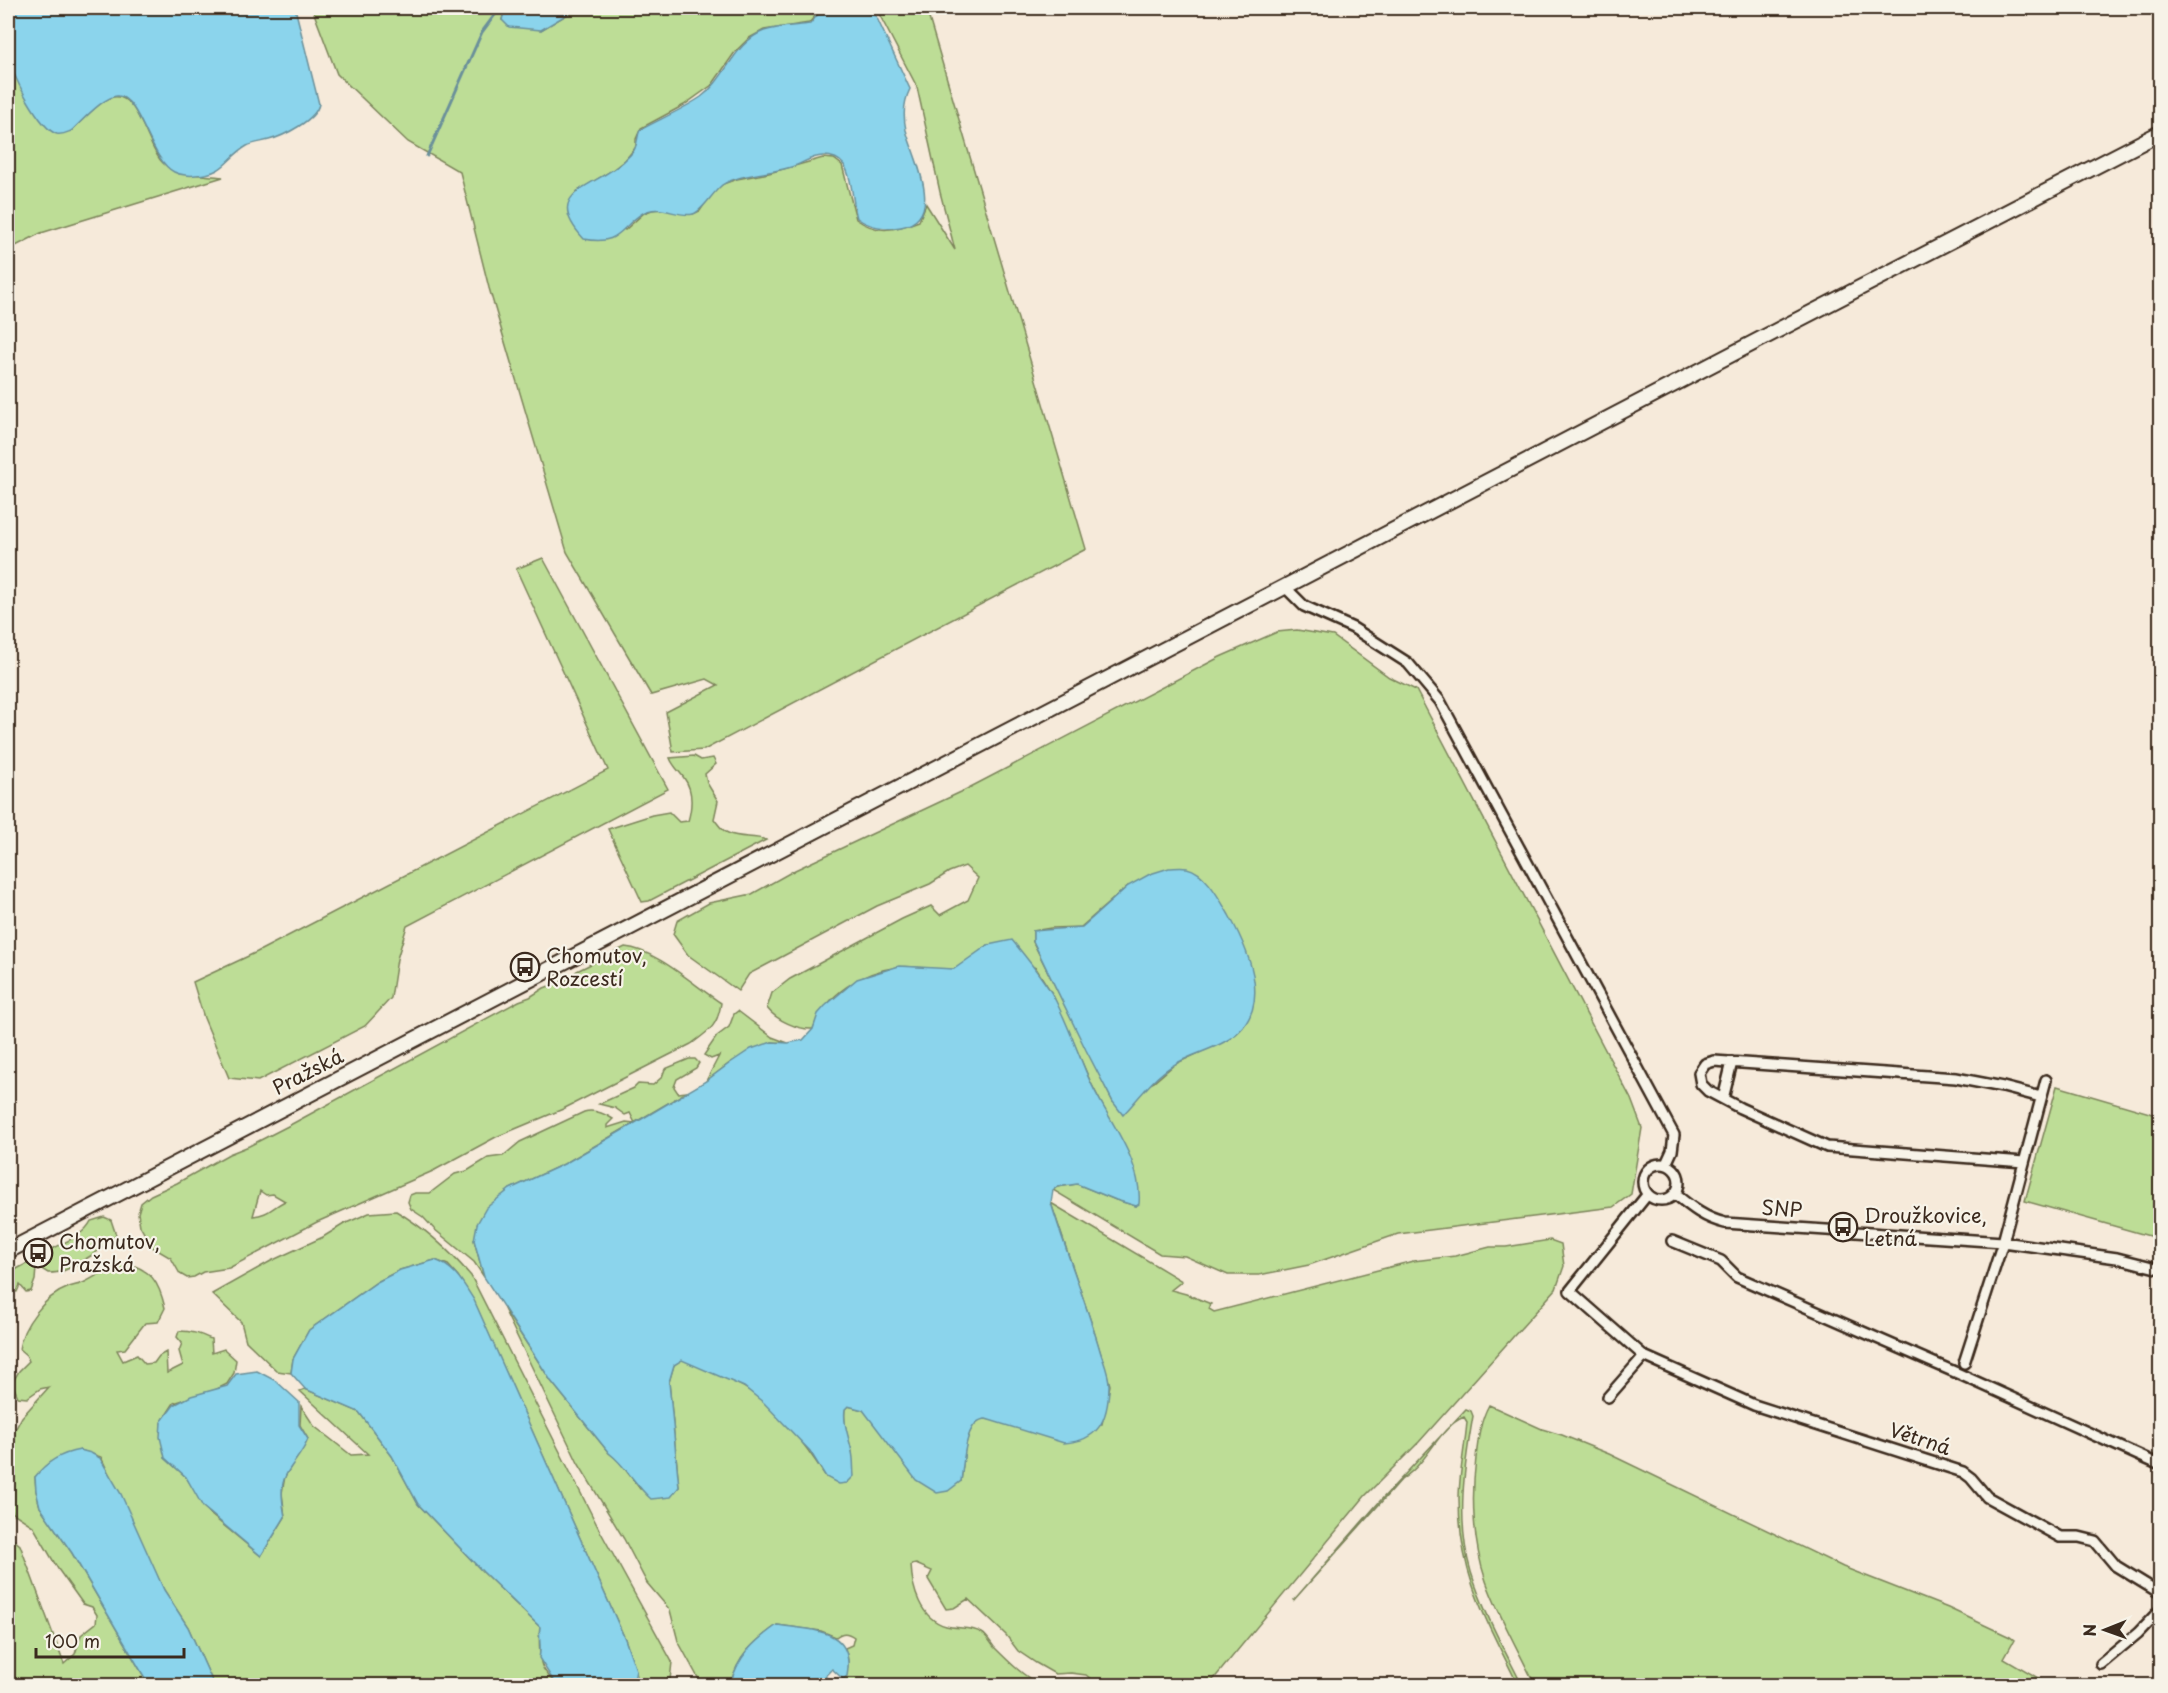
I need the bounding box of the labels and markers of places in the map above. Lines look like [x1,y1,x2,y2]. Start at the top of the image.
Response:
place label: Chomutov, Rozcestí [546,940,647,993]
bus stop icon: Chomutov, Rozcestí [509,951,541,983]
place label: Droužkovice, Letná [1864,1200,1987,1253]
bus stop icon: Droužkovice, Letná [1827,1211,1859,1243]
place label: Chomutov, Pražská [59,1226,160,1279]
bus stop icon: Chomutov, Pražská [22,1237,54,1269]

